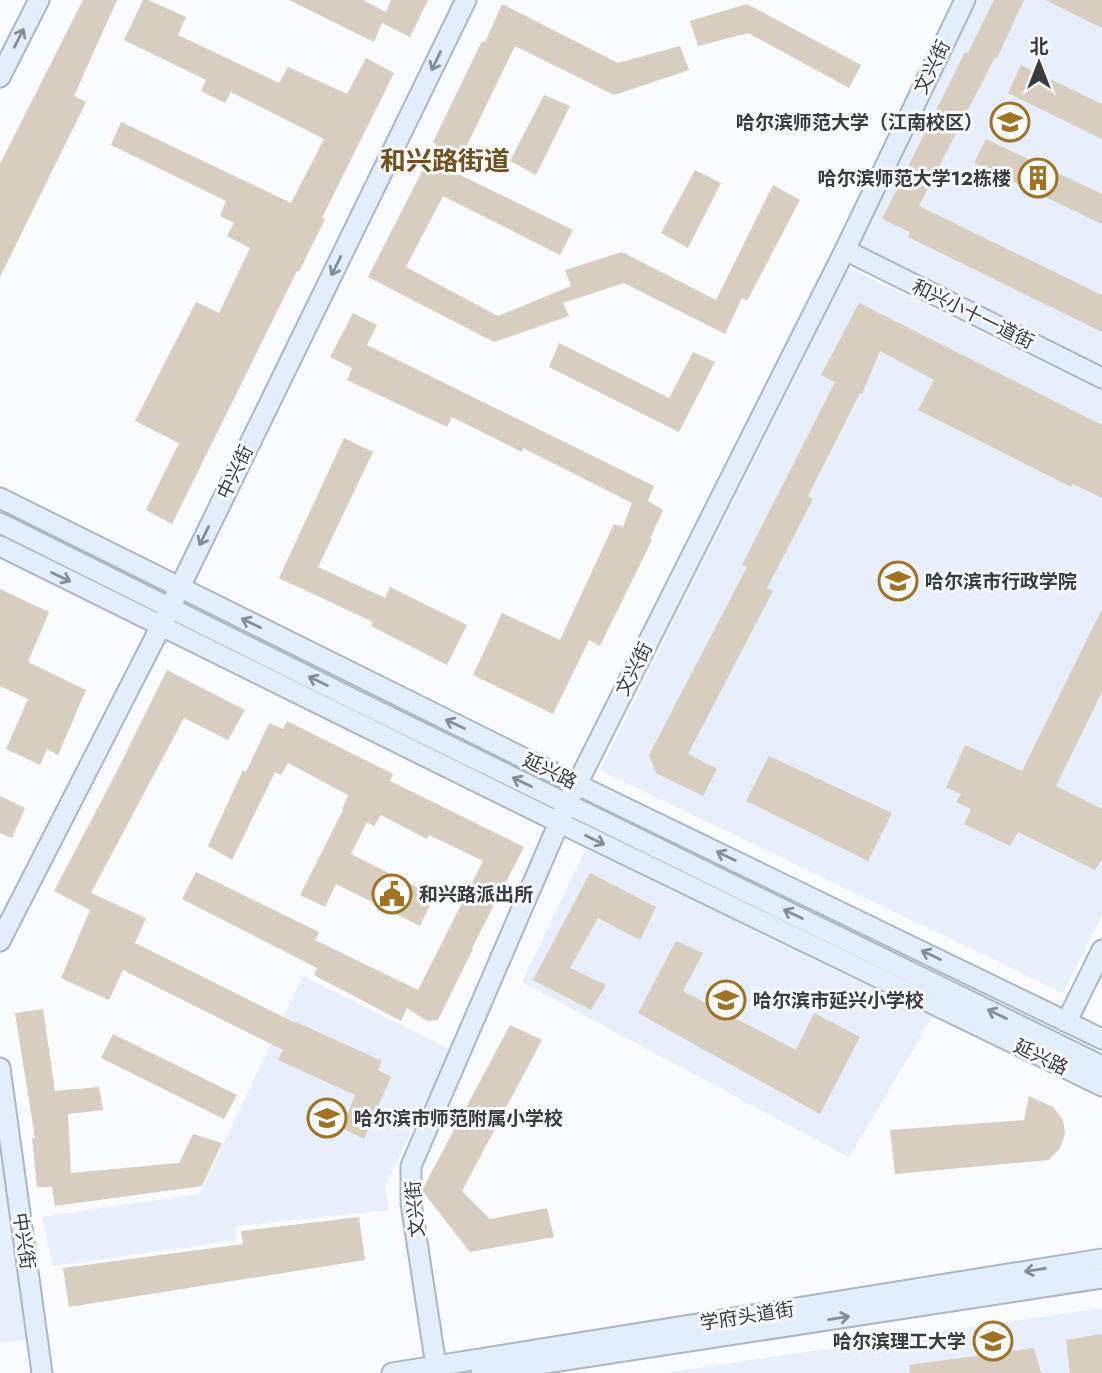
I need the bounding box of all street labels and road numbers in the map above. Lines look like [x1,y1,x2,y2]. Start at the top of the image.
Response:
street label: 文兴街 [907,35,957,99]
street label: 和兴小十一道街 [907,273,1039,355]
street label: 中兴街 [210,440,260,504]
street label: 文兴街 [609,637,659,701]
street label: 延兴路 [518,746,582,796]
street label: 延兴路 [1009,1032,1073,1082]
street label: 文兴街 [399,1179,431,1239]
street label: 中兴街 [7,1211,41,1271]
street label: 学府头道街 [698,1295,796,1337]

